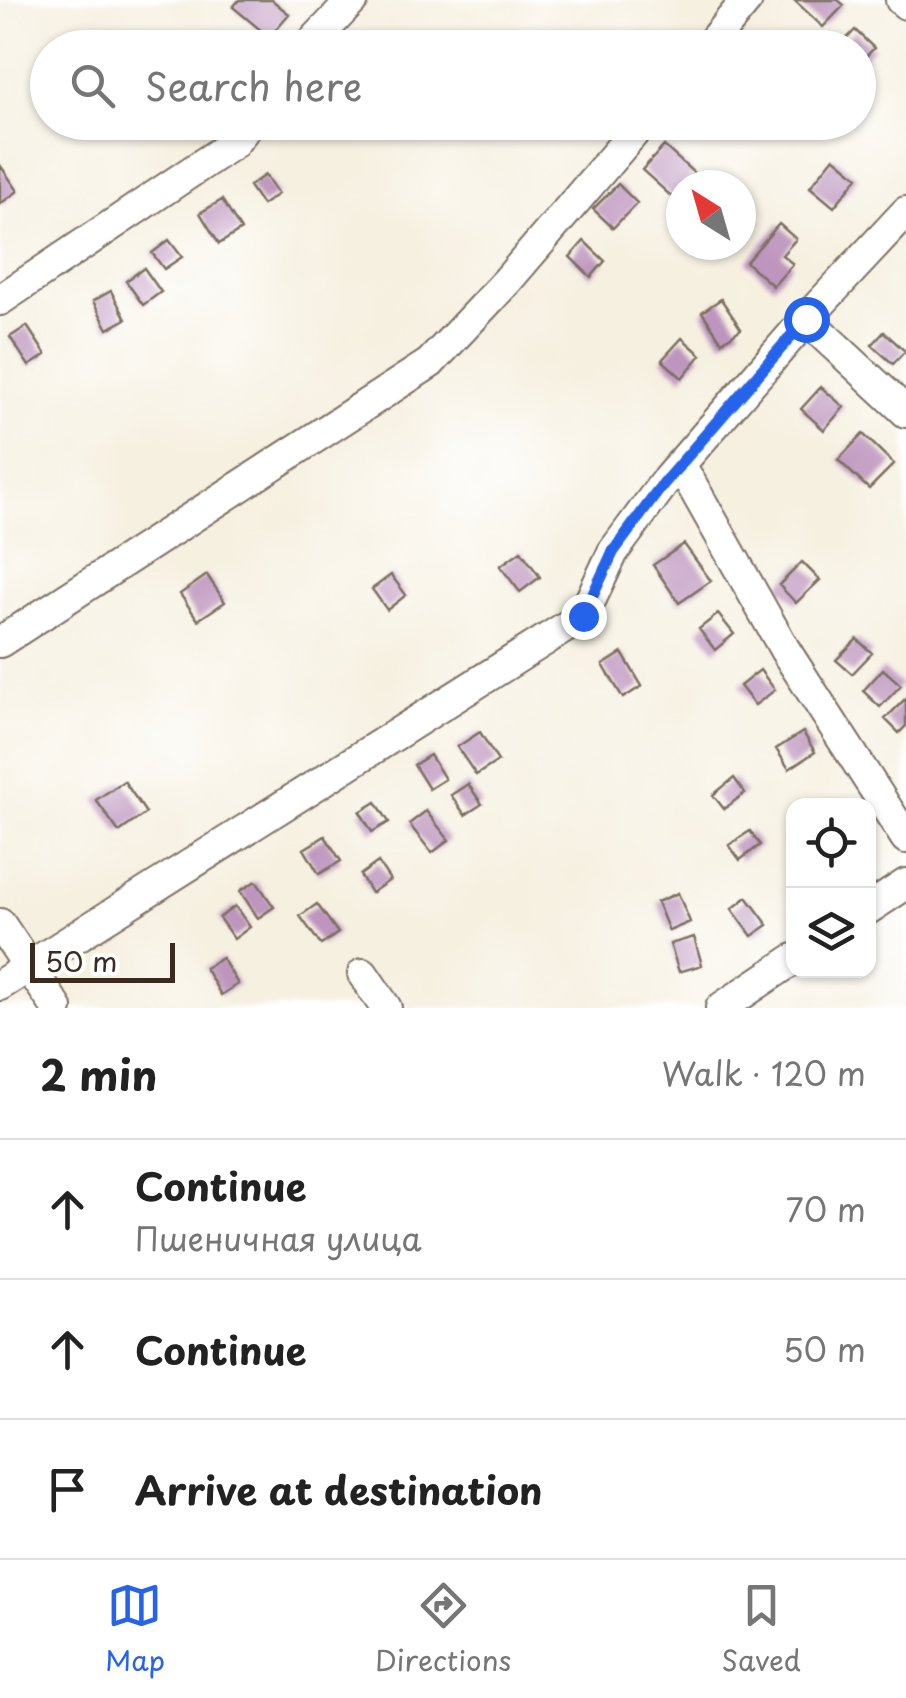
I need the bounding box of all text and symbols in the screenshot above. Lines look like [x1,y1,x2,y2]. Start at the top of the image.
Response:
search box [30,30,876,140]
text: Search here [145,57,362,114]
icon: search [65,58,120,113]
north arrow [666,170,756,260]
route start [784,297,830,343]
route end [561,594,607,640]
map controls [786,798,876,978]
button: locate [786,798,876,888]
button: layers [786,888,876,978]
scale bar [30,938,175,983]
text: 50 m [45,939,118,982]
text: 2 min [40,1042,157,1105]
text: Walk · 120 m [662,1049,866,1097]
text: Continue [135,1157,306,1214]
icon: ahead [40,1182,95,1237]
text: 70 m [786,1185,866,1233]
text: Пшеничная улица [135,1214,422,1262]
text: Continue [135,1321,306,1378]
icon: ahead [40,1322,95,1377]
text: 50 m [783,1325,866,1373]
text: Arrive at destination [135,1461,543,1518]
icon: arrive [40,1462,95,1517]
tab: Map [105,1578,165,1681]
tab: Directions [375,1578,511,1681]
tab: Saved [721,1578,801,1681]

